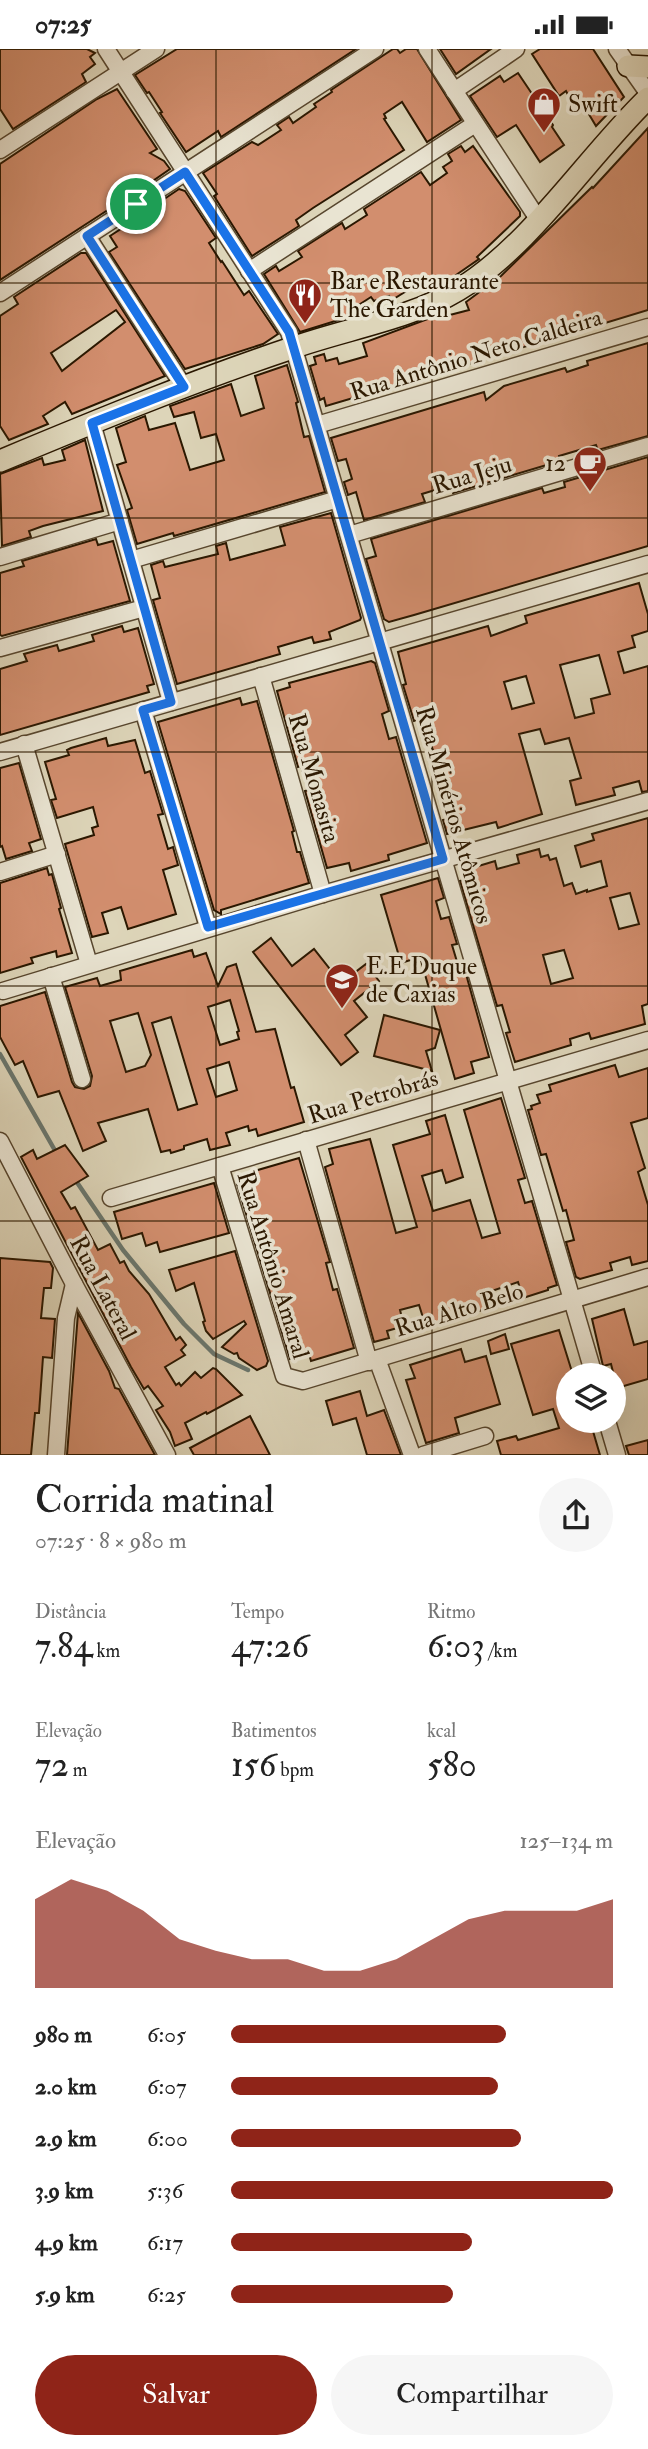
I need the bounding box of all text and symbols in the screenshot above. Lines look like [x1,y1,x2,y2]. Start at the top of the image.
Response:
text: 07:25 [35,9,91,41]
shop icon: Swift [525,85,563,134]
place label: Swift [568,89,618,120]
pin [106,174,166,234]
icon: arrive [117,185,155,223]
place label: Bar e Restaurante The Garden [330,266,499,325]
restaurant icon: Bar e Restaurante The Garden [286,276,324,325]
street label: Rua Antônio Neto Caldeira [346,302,607,408]
cafe icon: 12 [571,444,609,493]
street label: Rua Jeju [428,448,516,502]
place label: 12 [545,448,566,479]
street label: Rua Minérios Atômicos [408,703,500,927]
street label: Rua Monasita [281,710,348,847]
place label: E.E Duque de Caxias [366,951,477,1010]
school or university icon: E.E Duque de Caxias [323,961,361,1010]
street label: Rua Petrobrás [304,1062,442,1132]
street label: Rua Antônio Amaral [230,1167,316,1363]
street label: Rua Lateral [62,1230,144,1346]
street label: Rua Alto Belo [391,1276,527,1344]
map controls [556,1363,626,1433]
button: layers [556,1363,626,1433]
text: Corrida matinal [35,1476,274,1524]
button: share [539,1478,613,1552]
text: 07:25 · 8 × 980 m [35,1526,187,1555]
text: Distância [35,1600,106,1624]
text: Tempo [231,1600,284,1624]
text: Ritmo [427,1600,476,1624]
text: 7.84 [35,1624,92,1668]
text: 47:26 [231,1624,309,1668]
text: 6:03 [427,1624,485,1668]
text: km [92,1639,120,1663]
text: /km [485,1639,517,1663]
text: Elevação [35,1719,102,1743]
text: Batimentos [231,1719,317,1743]
text: kcal [427,1719,456,1743]
text: 72 [35,1743,69,1787]
text: 156 [231,1743,276,1787]
text: 580 [427,1743,477,1787]
text: m [69,1758,88,1782]
text: bpm [276,1758,314,1782]
text: Elevação [35,1826,116,1855]
text: 125–134 m [519,1826,613,1855]
text: 980 m [35,2020,92,2049]
text: 6:05 [147,2020,186,2049]
text: 2.0 km [35,2072,97,2101]
text: 6:07 [147,2072,187,2101]
text: 2.9 km [35,2124,97,2153]
text: 6:00 [147,2124,188,2153]
text: 3.9 km [35,2176,94,2205]
text: 5:36 [147,2176,183,2205]
text: 4.9 km [35,2228,98,2257]
text: 6:17 [147,2228,183,2257]
text: 5.9 km [35,2280,95,2309]
text: 6:25 [147,2280,186,2309]
button: Salvar [35,2355,317,2435]
button: Compartilhar [331,2355,613,2435]

